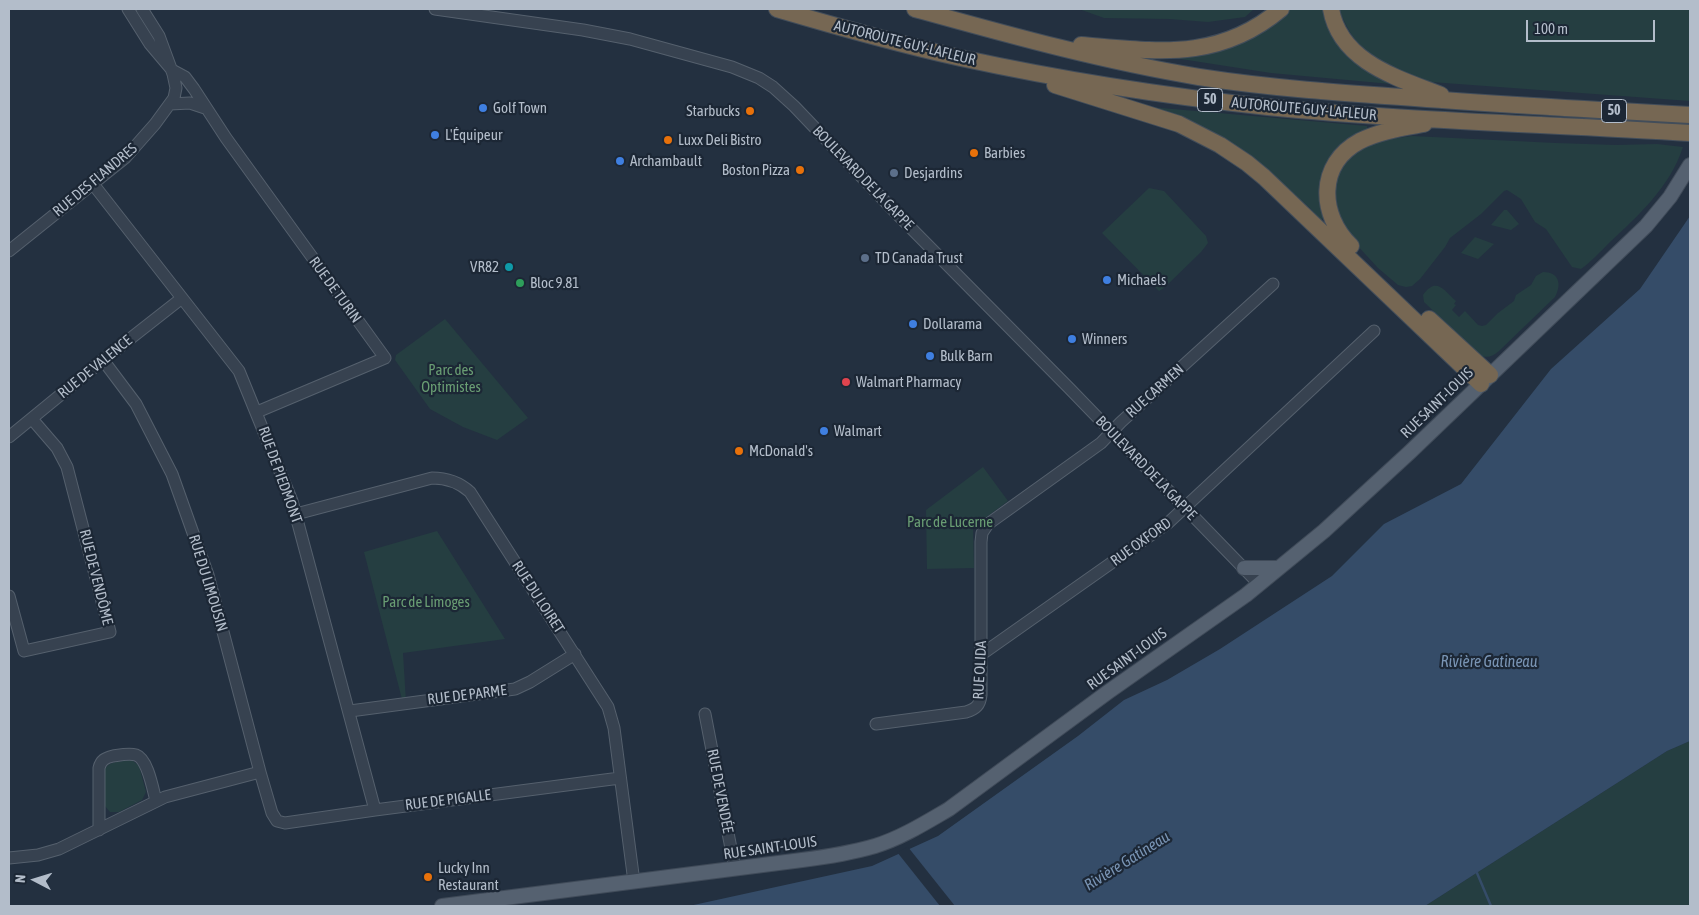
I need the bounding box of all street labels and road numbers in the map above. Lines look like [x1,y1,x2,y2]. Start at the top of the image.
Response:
street label: AUTOROUTE GUY-LAFLEUR [832,17,978,69]
road number: 50 [1198,88,1222,112]
street label: AUTOROUTE GUY-LAFLEUR [1231,94,1377,124]
road number: 50 [1602,100,1626,122]
street label: BOULEVARD DE LA GAPPE [809,122,917,234]
street label: RUE DES FLANDRES [49,139,141,221]
street label: RUE DE TURIN [305,253,365,327]
street label: RUE DE VALENCE [54,332,136,402]
street label: RUE CARMEN [1122,360,1188,422]
street label: RUE SAINT-LOUIS [1397,364,1477,442]
street label: BOULEVARD DE LA GAPPE [1092,412,1200,524]
street label: RUE DE PIEDMONT [254,424,306,526]
street label: RUE OXFORD [1107,514,1175,570]
street label: RUE DE VENDÔME [75,527,117,627]
street label: RUE DU LIMOUSIN [185,532,231,634]
street label: RUE DU LOIRET [508,557,568,637]
street label: RUE SAINT-LOUIS [1084,624,1170,694]
street label: RUE OLIDA [969,640,991,700]
street label: RUE DE PARME [426,681,508,709]
street label: RUE DE VENDÉE [703,747,737,835]
street label: RUE DE PIGALLE [404,786,492,814]
street label: RUE SAINT-LOUIS [722,833,818,863]

